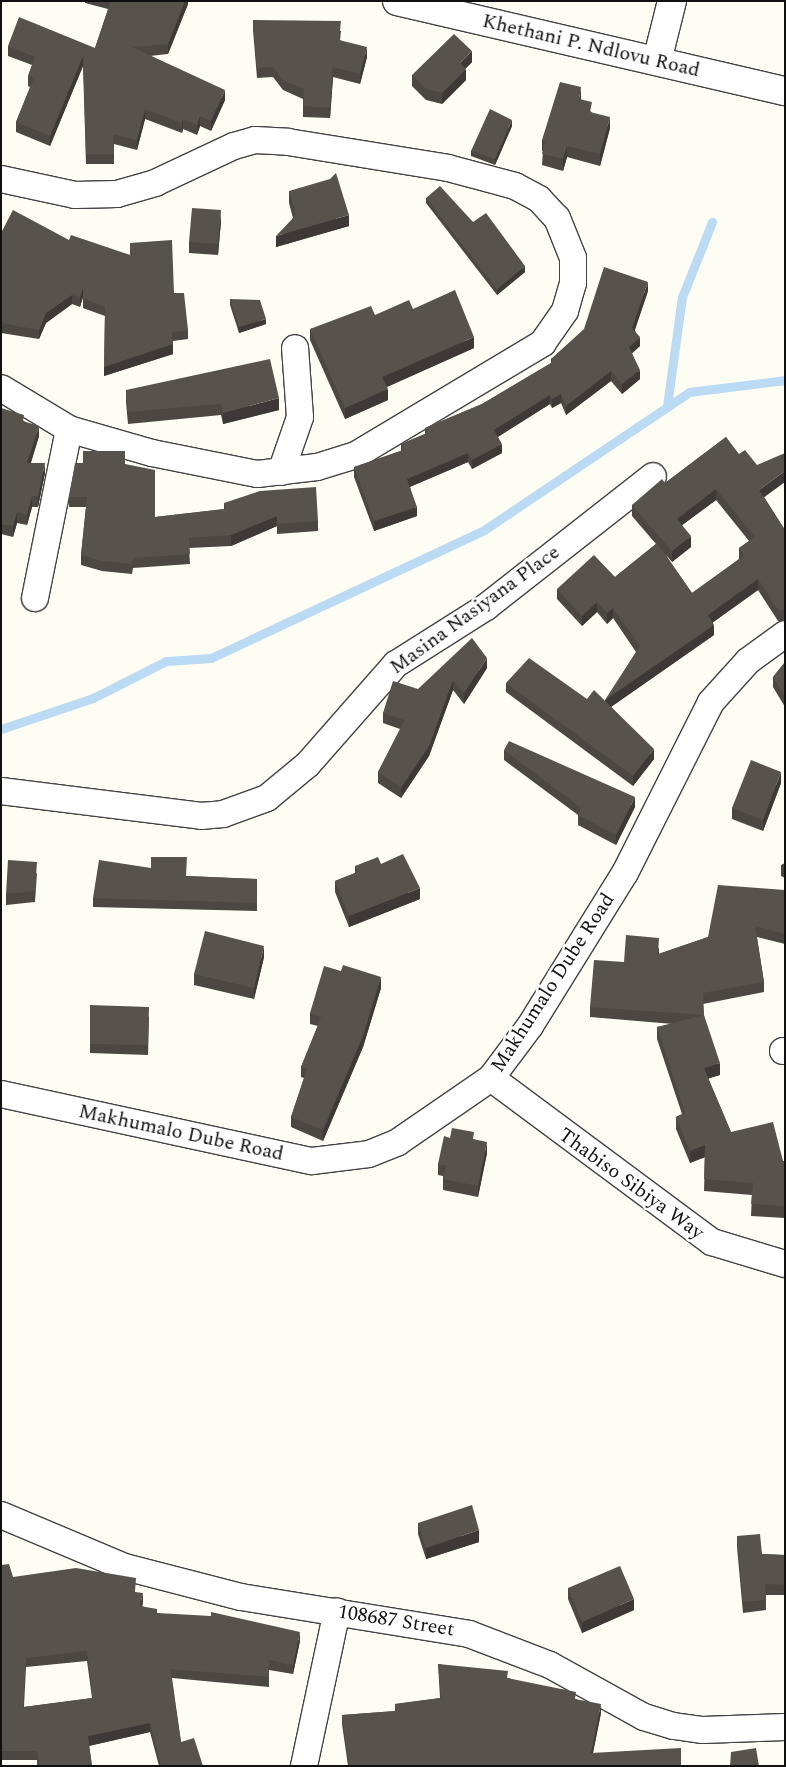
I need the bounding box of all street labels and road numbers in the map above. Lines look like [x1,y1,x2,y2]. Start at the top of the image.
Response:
street label: Khethani P. Ndlovu Road [480,9,702,83]
street label: Masina Nasiyana Place [385,540,565,680]
street label: Makhumalo Dube Road [486,889,620,1077]
street label: Makhumalo Dube Road [76,1100,286,1166]
street label: Thabiso Sibiya Way [554,1123,708,1245]
street label: 108687 Street [336,1600,456,1642]

